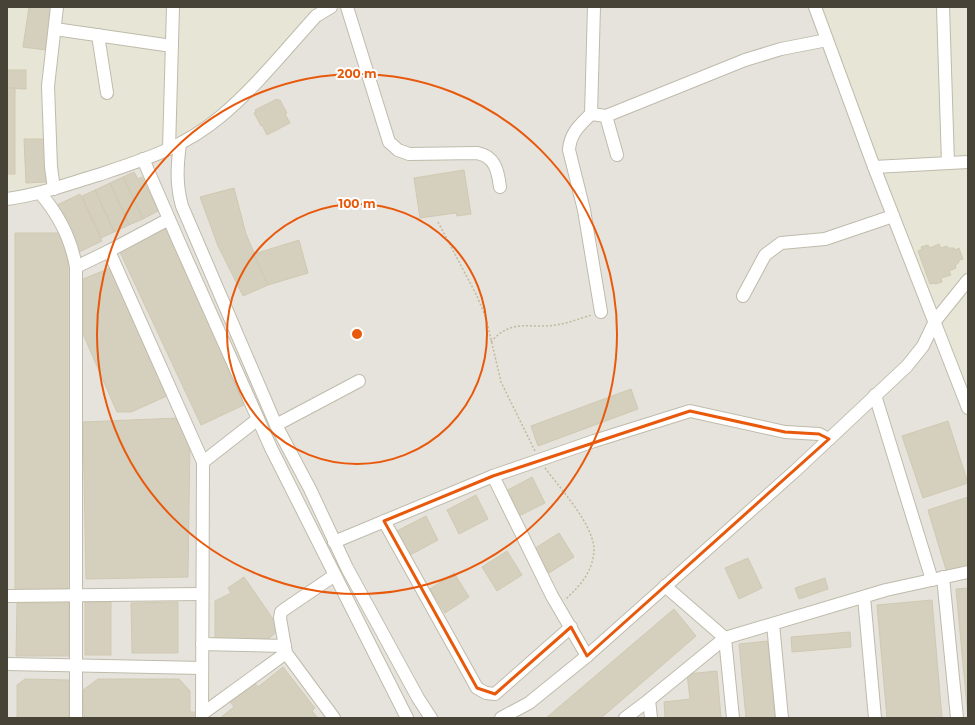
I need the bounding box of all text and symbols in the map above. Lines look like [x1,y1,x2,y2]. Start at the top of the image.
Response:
text: 200 m [337,66,377,81]
text: 100 m [339,196,375,211]
centre of rings [350,327,364,341]

